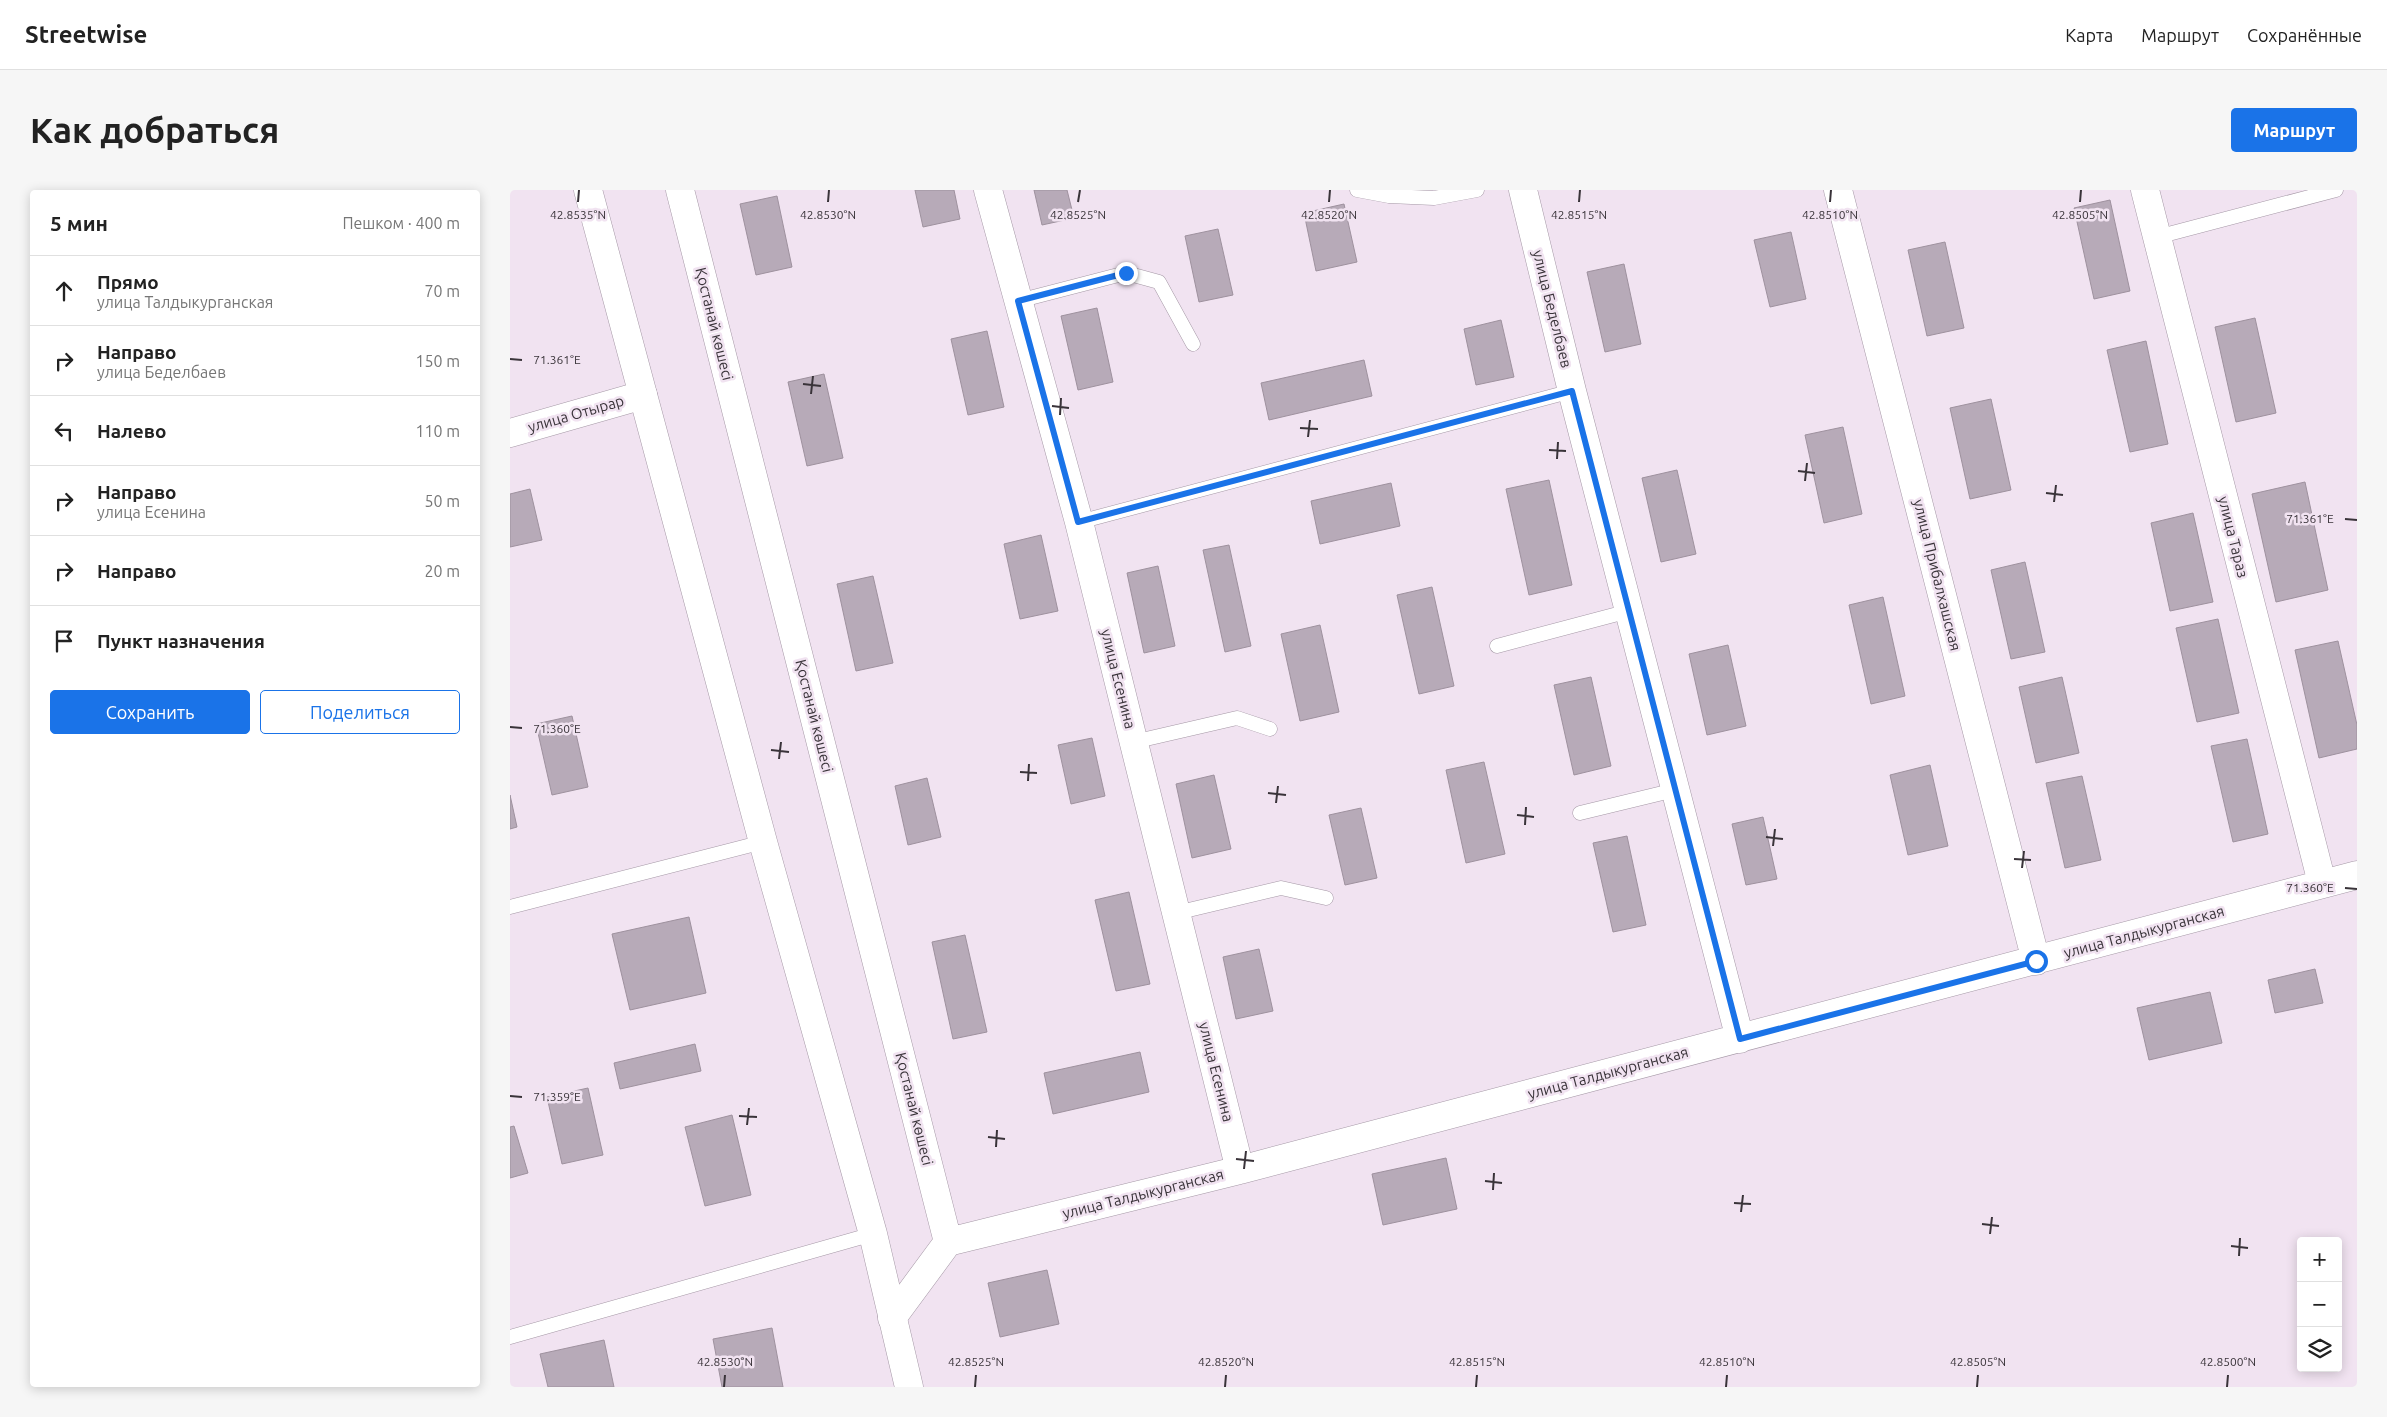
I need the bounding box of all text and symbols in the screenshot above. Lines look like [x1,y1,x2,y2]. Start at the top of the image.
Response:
text: Streetwise [25,21,147,48]
text: Карта [2065,25,2113,45]
text: Маршрут [2141,25,2219,45]
text: Сохранённые [2247,25,2362,45]
button: Маршрут [2231,108,2357,152]
text: Как добраться [30,110,279,150]
text: 42.8535°N [550,208,606,221]
text: 42.8530°N [800,208,856,221]
text: 42.8525°N [1050,208,1106,221]
text: 42.8520°N [1301,208,1357,221]
text: 42.8515°N [1551,208,1607,221]
text: 42.8510°N [1802,208,1858,221]
text: 42.8505°N [2052,208,2108,221]
text: 5 мин [50,211,108,235]
text: Пешком · 400 m [342,214,460,232]
street label: улица Беделбаев [1530,248,1575,370]
route end [1115,262,1138,285]
street label: Қостанай көшесі [692,266,737,382]
text: Прямо [97,271,159,293]
icon: ahead [50,277,78,305]
text: 70 m [424,282,460,300]
text: улица Талдыкурганская [97,293,273,311]
text: Направо [97,341,177,363]
icon: right [50,347,78,375]
text: 150 m [415,352,460,370]
text: 71.361°E [533,353,581,366]
text: улица Беделбаев [97,363,226,381]
street label: улица Отырар [526,392,626,435]
icon: left [50,417,78,445]
text: Налево [97,420,166,442]
text: 110 m [415,422,460,440]
text: Направо [97,481,177,503]
icon: right [50,487,78,515]
text: 50 m [424,492,460,510]
street label: улица Тараз [2215,494,2252,580]
street label: улица Прибалхашская [1910,497,1965,652]
text: улица Есенина [97,503,206,521]
text: 71.361°E [2286,512,2334,525]
icon: right [50,557,78,585]
text: Направо [97,560,177,582]
text: 20 m [424,562,460,580]
icon: arrive [50,627,78,655]
street label: улица Есенина [1098,627,1139,731]
text: Пункт назначения [97,630,265,652]
street label: Қостанай көшесі [792,658,837,774]
button: Сохранить [50,690,250,734]
button: Поделиться [260,690,460,734]
text: 71.360°E [533,722,581,735]
text: 71.360°E [2286,881,2334,894]
street label: улица Талдыкурганская [2062,902,2226,961]
route start [2025,950,2048,973]
street label: улица Есенина [1196,1020,1237,1124]
street label: улица Талдыкурганская [1526,1043,1690,1102]
street label: Қостанай көшесі [892,1051,937,1167]
text: 71.359°E [533,1090,581,1103]
street label: улица Талдыкурганская [1061,1165,1225,1222]
map controls [2297,1237,2342,1372]
button: + [2297,1237,2342,1282]
button: − [2297,1282,2342,1327]
button: layers [2297,1327,2342,1372]
text: 42.8530°N [697,1355,753,1368]
text: 42.8525°N [948,1355,1004,1368]
text: 42.8520°N [1198,1355,1254,1368]
text: 42.8515°N [1449,1355,1505,1368]
text: 42.8510°N [1699,1355,1755,1368]
text: 42.8505°N [1950,1355,2006,1368]
text: 42.8500°N [2200,1355,2256,1368]

